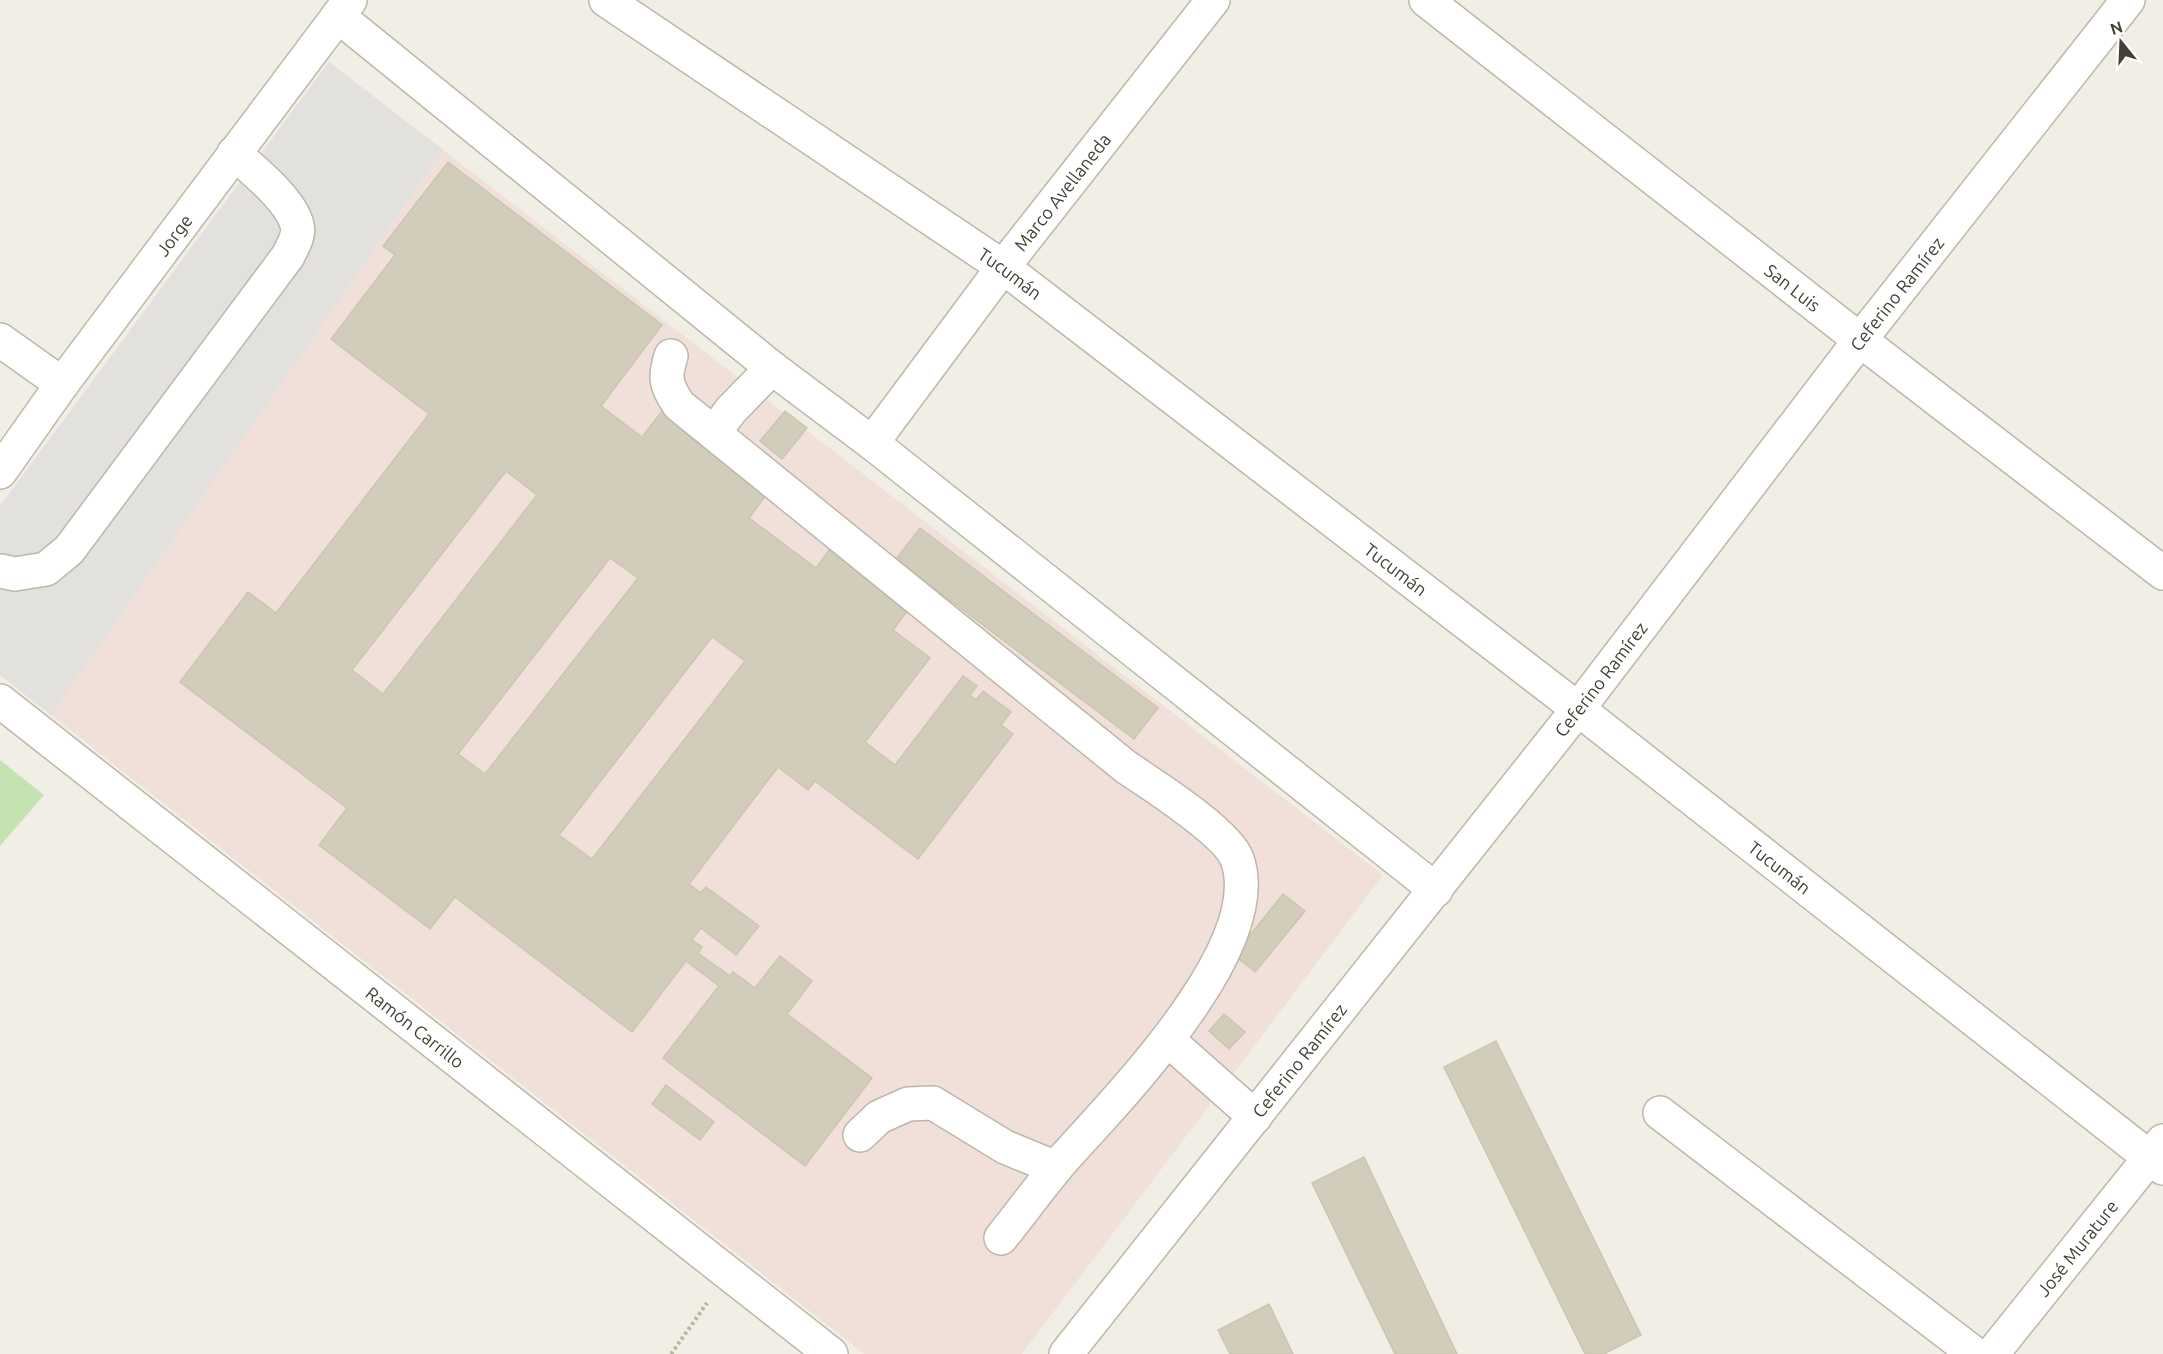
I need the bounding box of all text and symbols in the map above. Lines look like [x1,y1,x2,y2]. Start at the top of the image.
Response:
north arrow [2091,12,2151,72]
text: N [2108,17,2125,38]
street label: Marco Avellaneda [1010,129,1114,254]
street label: Jorge [152,210,196,260]
street label: Ceferino Ramírez [1846,233,1948,354]
street label: Tucumán [975,244,1046,303]
street label: San Luis [1761,260,1825,315]
street label: Tucumán [1361,539,1431,599]
street label: Ceferino Ramírez [1550,618,1651,740]
street label: Tucumán [1745,837,1815,898]
street label: Ramón Carrillo [362,983,468,1072]
street label: Ceferino Ramírez [1248,1000,1350,1121]
street label: José Murature [2033,1196,2122,1300]

